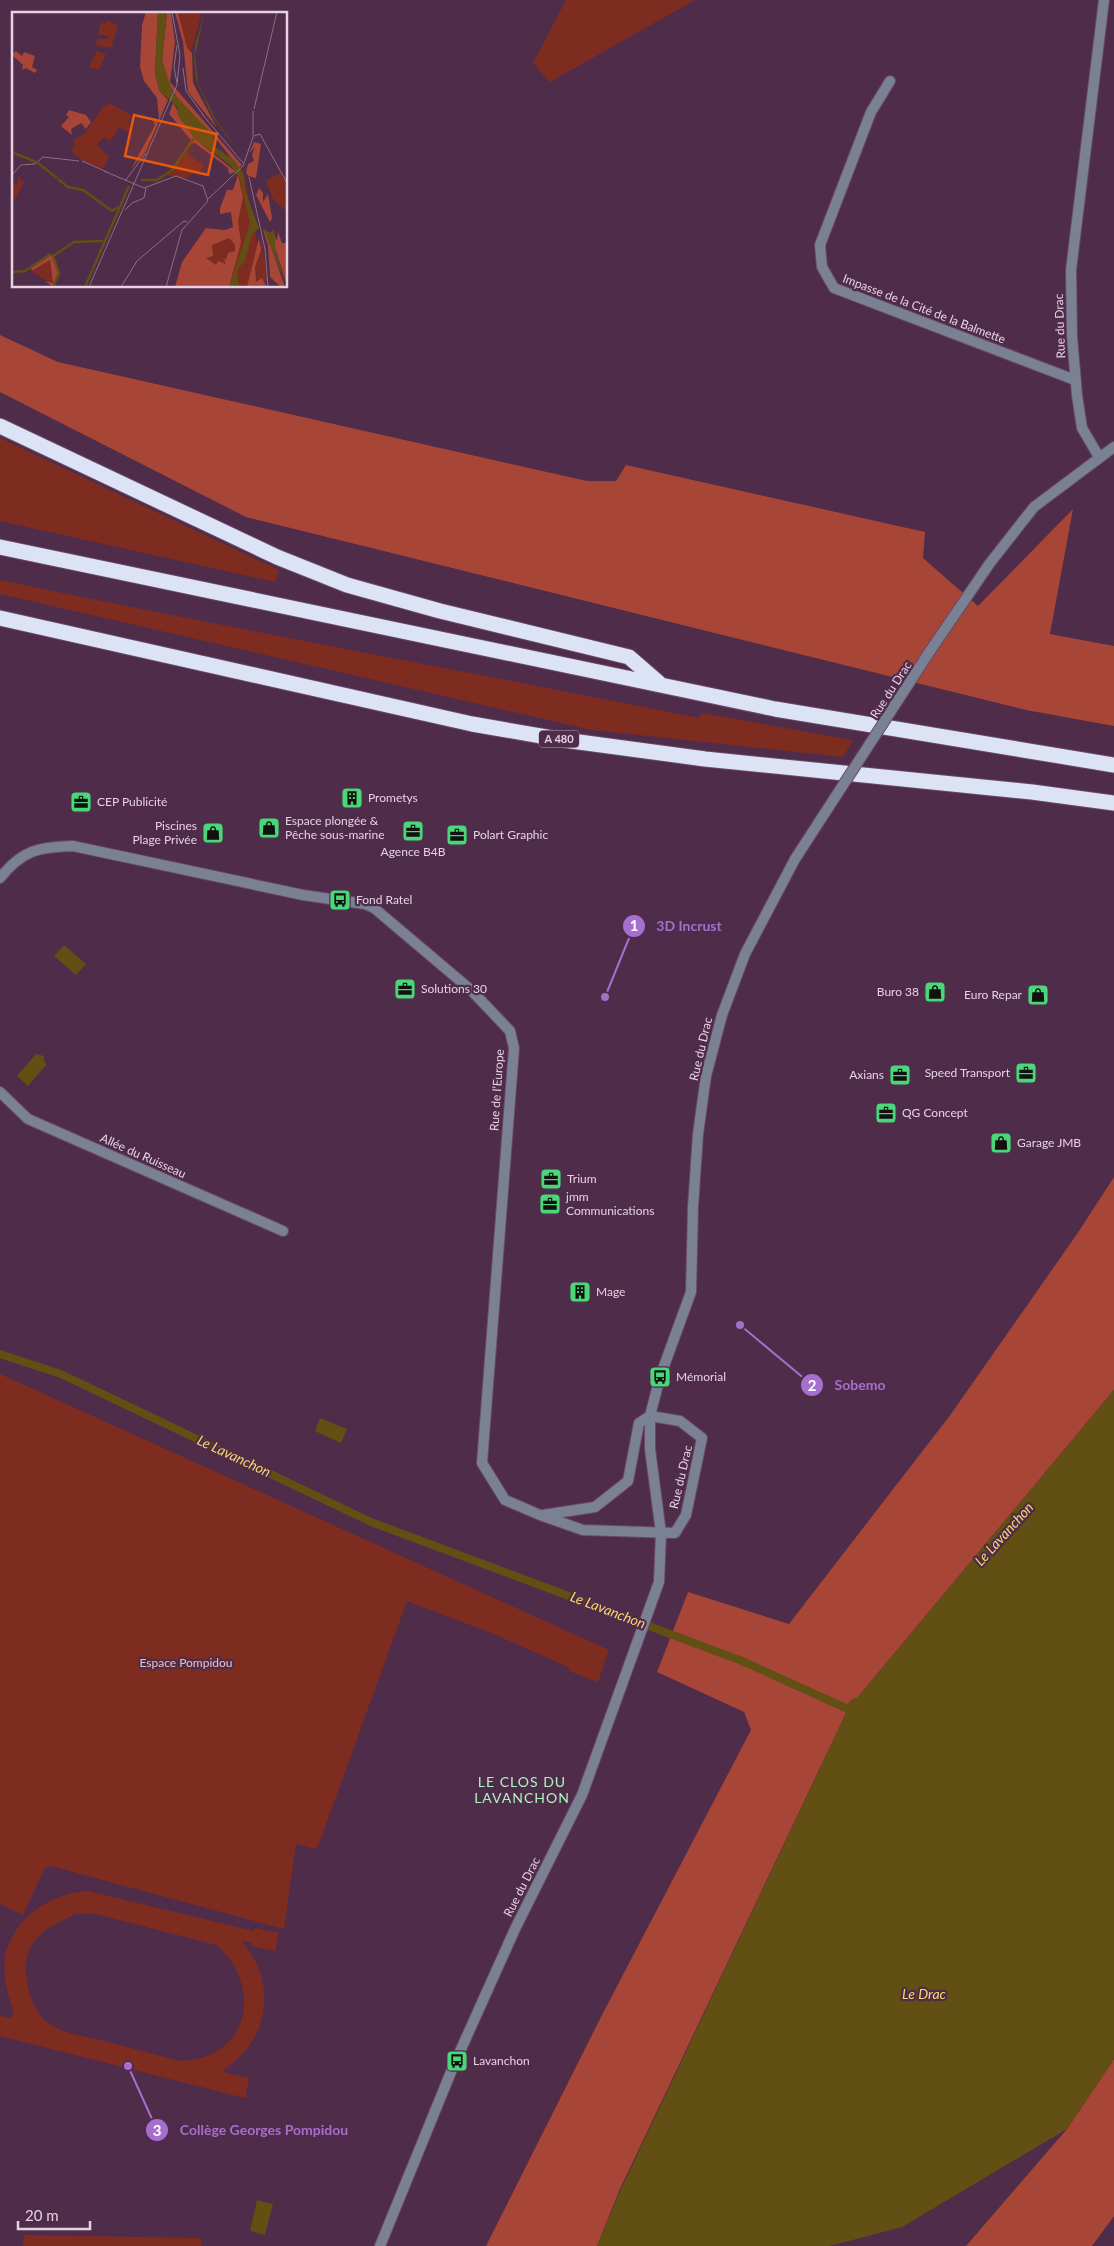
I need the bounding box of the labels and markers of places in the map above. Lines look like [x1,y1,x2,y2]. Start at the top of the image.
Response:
building icon: Prometys [340,786,364,810]
office icon: CEP Publicité [69,790,93,814]
place label: Prometys [368,790,418,805]
place label: CEP Publicité [97,794,167,809]
place label: Espace plongée & Pêche sous-marine [285,813,385,842]
shop icon: Espace plongée & Pêche sous-marine [257,816,281,840]
place label: Piscines Plage Privée [132,818,197,847]
office icon: Agence B4B [401,819,425,843]
shop icon: Piscines Plage Privée [201,821,225,845]
office icon: Polart Graphic [445,823,469,847]
place label: Polart Graphic [473,827,548,842]
place label: Agence B4B [381,844,446,859]
bus stop icon: Fond Ratel [328,888,352,912]
place label: Fond Ratel [356,892,412,907]
callout: 3D Incrust [621,911,732,940]
office icon: Solutions 30 [393,977,417,1001]
shop icon: Buro 38 [923,980,947,1004]
place label: Solutions 30 [421,981,487,996]
shop icon: Euro Repar [1026,983,1050,1007]
place label: Buro 38 [877,984,919,999]
place label: Euro Repar [964,987,1023,1002]
office icon: Speed Transport [1014,1061,1038,1085]
office icon: Axians [888,1063,912,1087]
place label: Speed Transport [925,1065,1011,1080]
place label: Axians [849,1067,884,1082]
office icon: QG Concept [874,1101,898,1125]
place label: QG Concept [902,1105,968,1120]
shop icon: Garage JMB [989,1131,1013,1155]
place label: Garage JMB [1017,1135,1081,1150]
office icon: Trium [539,1167,563,1191]
place label: Trium [567,1171,597,1186]
place label: jmm Communications [565,1189,654,1218]
office icon: jmm Communications [538,1192,562,1216]
building icon: Mage [568,1280,592,1304]
place label: Mage [596,1284,625,1299]
bus stop icon: Mémorial [648,1365,672,1389]
place label: Mémorial [676,1369,726,1384]
callout: Sobemo [800,1371,896,1400]
bus stop icon: Lavanchon [445,2049,469,2073]
place label: Lavanchon [473,2053,530,2068]
callout: Collège Georges Pompidou [144,2116,358,2145]

